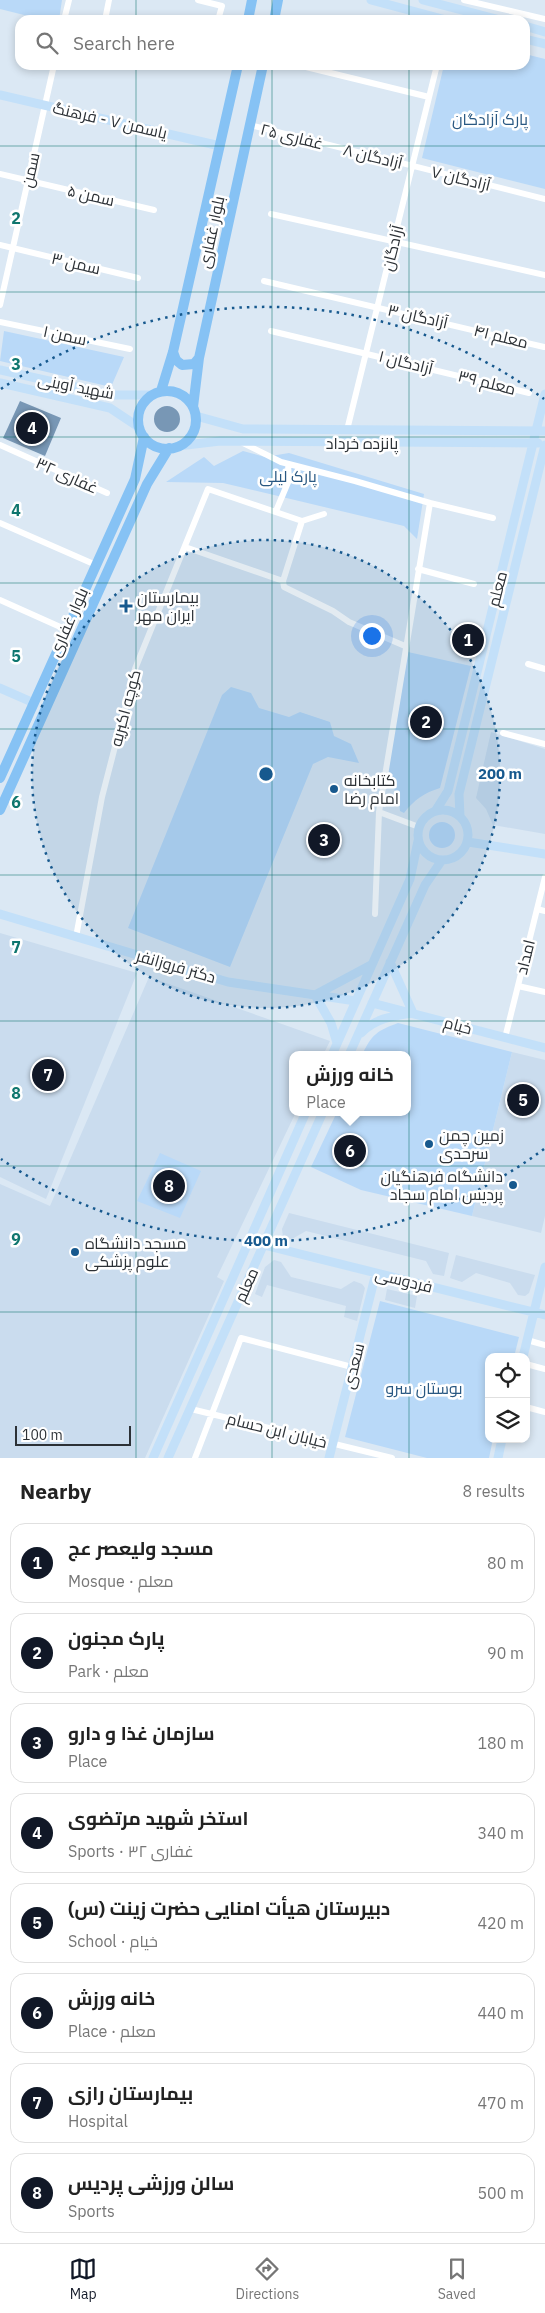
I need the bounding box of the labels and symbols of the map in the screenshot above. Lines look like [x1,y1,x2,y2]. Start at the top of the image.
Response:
street label: یاسمن ۷ - فرهنگ [51,97,170,144]
park label: پارک آزادگان [452,109,529,131]
street label: غفاری ۲۵ [258,119,325,154]
street label: آزادگان ۸ [341,139,405,174]
street label: سمن [16,151,45,190]
street label: آزادگان ۷ [429,161,493,196]
street label: سمن ۵ [65,180,117,211]
street label: بلوار غفاری [194,194,229,270]
text: 2 [11,208,21,228]
street label: آزادگان [377,222,408,273]
street label: سمن ۳ [49,248,103,279]
street label: آزادگان ۳ [386,299,451,334]
street label: معلم ۴۱ [471,320,530,354]
street label: سمن ۱ [41,321,89,350]
street label: آزادگان ۱ [376,346,436,380]
text: 3 [11,354,21,374]
street label: معلم ۳۹ [456,365,518,401]
street label: شهید آوینی [36,369,116,404]
pin: 4 [16,409,48,447]
street label: پانزده خرداد [326,433,399,455]
street label: غفاری ۳۲ [32,452,101,498]
park label: پارک لیلی [259,466,318,488]
text: 4 [11,500,21,520]
street label: معلم [483,569,513,609]
street label: بلوار غفاری [44,584,93,660]
place label: بیمارستان ایران مهر [136,587,199,626]
marker: بیمارستان ایران مهر [119,599,133,613]
pin: 1 [452,621,484,659]
your location [359,623,385,649]
text: 5 [11,646,21,666]
street label: کوچه اکبریه [105,668,147,749]
pin: 2 [410,703,442,741]
text: 200 m [478,764,522,783]
centre of rings [257,765,275,783]
place label: کتابخانه امام رضا [344,770,399,810]
marker: کتابخانه امام رضا [328,783,340,795]
text: 6 [11,792,21,812]
pin: 3 [308,821,340,859]
text: 7 [11,937,21,957]
street label: امداد [511,938,539,976]
street label: دکتر فروزانفر [133,945,218,987]
street label: خیام [441,1012,474,1040]
pin: 7 [32,1056,64,1094]
pin: 5 [507,1081,539,1119]
text: 8 [11,1083,21,1103]
place label: زمین چمن سرحدی [439,1125,504,1164]
pin: 6 [334,1132,366,1170]
marker: زمین چمن سرحدی [423,1138,435,1150]
place label: دانشگاه فرهنگیان پردیس امام سجاد [380,1166,504,1206]
pin: 8 [153,1167,185,1205]
marker: دانشگاه فرهنگیان پردیس امام سجاد [507,1179,519,1191]
text: 9 [11,1229,21,1249]
text: 400 m [244,1231,288,1250]
place label: مسجد دانشگاه علوم پزشکی [85,1233,186,1273]
marker: مسجد دانشگاه علوم پزشکی [69,1246,81,1258]
street label: فردوسی [373,1263,435,1298]
street label: معلم [230,1265,264,1306]
street label: سعدی [338,1341,369,1391]
park label: بوستان سرو [385,1378,463,1399]
street label: خیابان ابن حسام [224,1408,329,1454]
scale bar [15,1423,131,1446]

